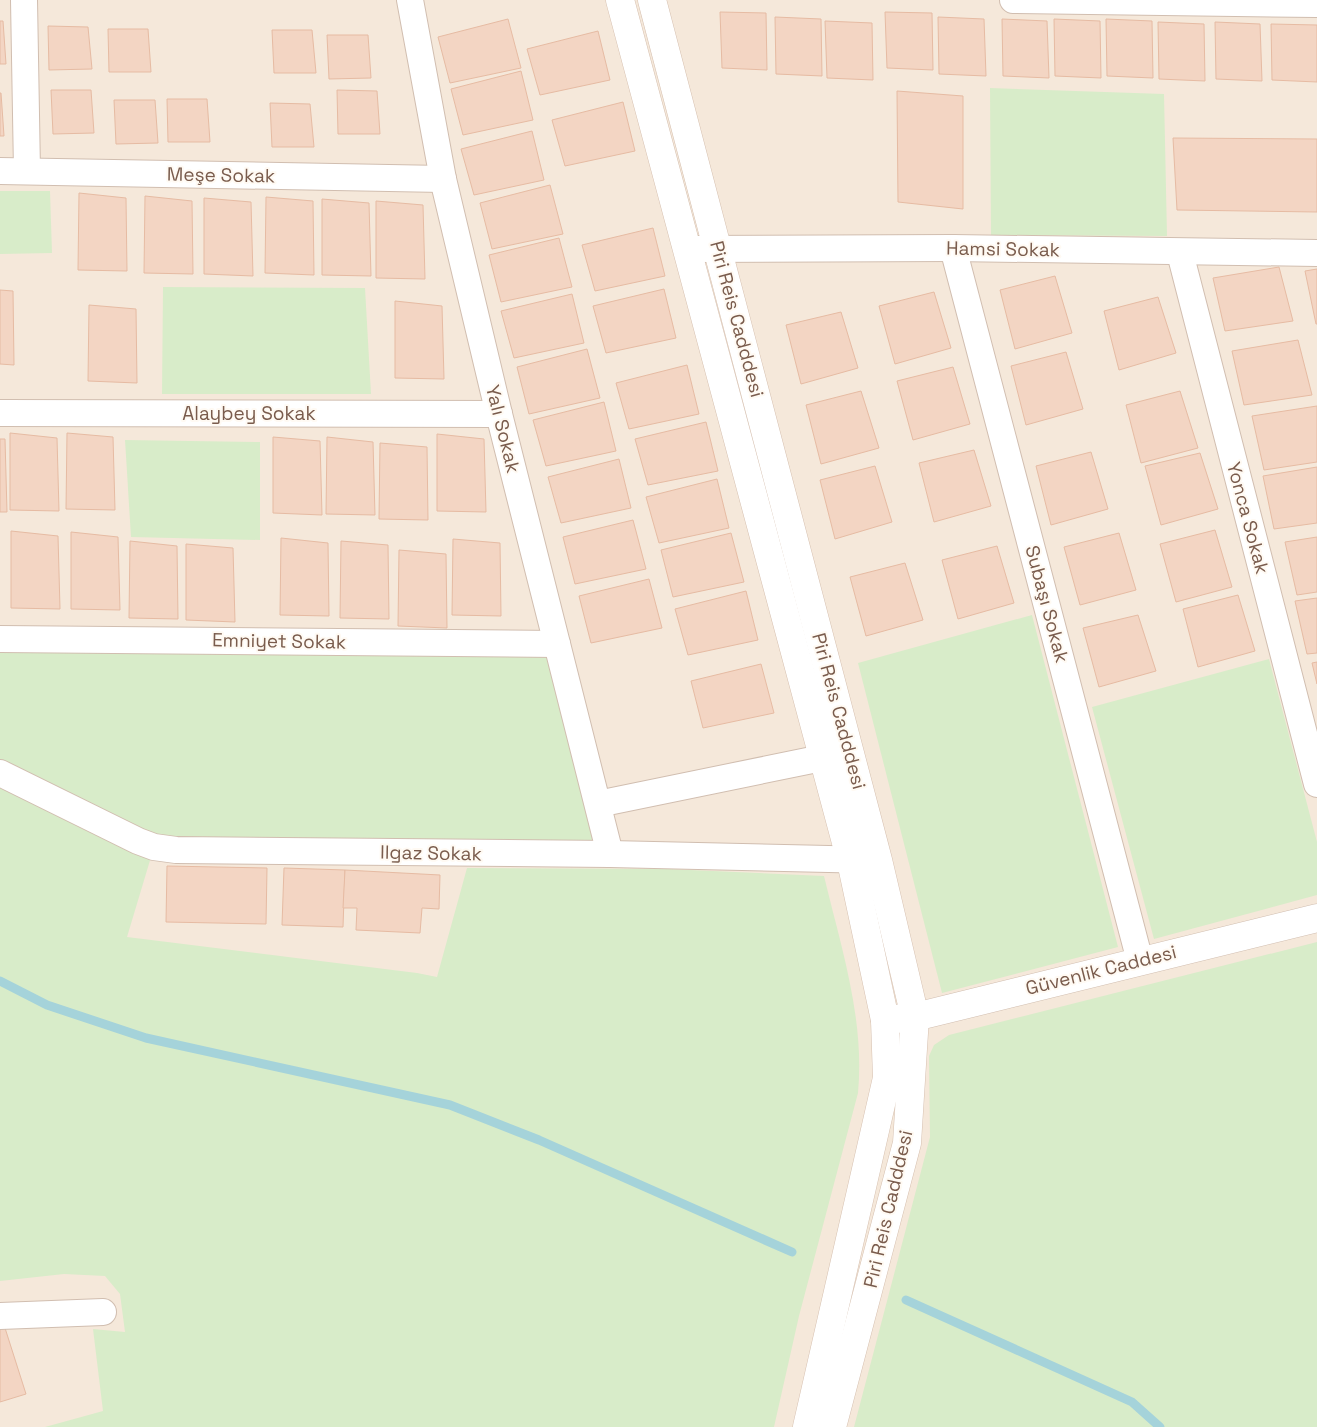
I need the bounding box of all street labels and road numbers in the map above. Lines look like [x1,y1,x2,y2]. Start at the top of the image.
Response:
street label: Meşe Sokak [167,162,275,188]
street label: Hamsi Sokak [946,236,1060,262]
street label: Piri Reis Cadddesi [704,238,770,400]
street label: Yalı Sokak [480,382,526,476]
street label: Alaybey Sokak [182,401,316,426]
street label: Yonca Sokak [1221,459,1275,577]
street label: Subaşı Sokak [1019,543,1075,665]
street label: Emniyet Sokak [212,627,346,655]
street label: Piri Reis Cadddesi [806,630,872,792]
street label: Ilgaz Sokak [380,840,482,866]
street label: Güvenlik Caddesi [1023,939,1179,1001]
street label: Piri Reis Cadddesi [858,1128,918,1290]

